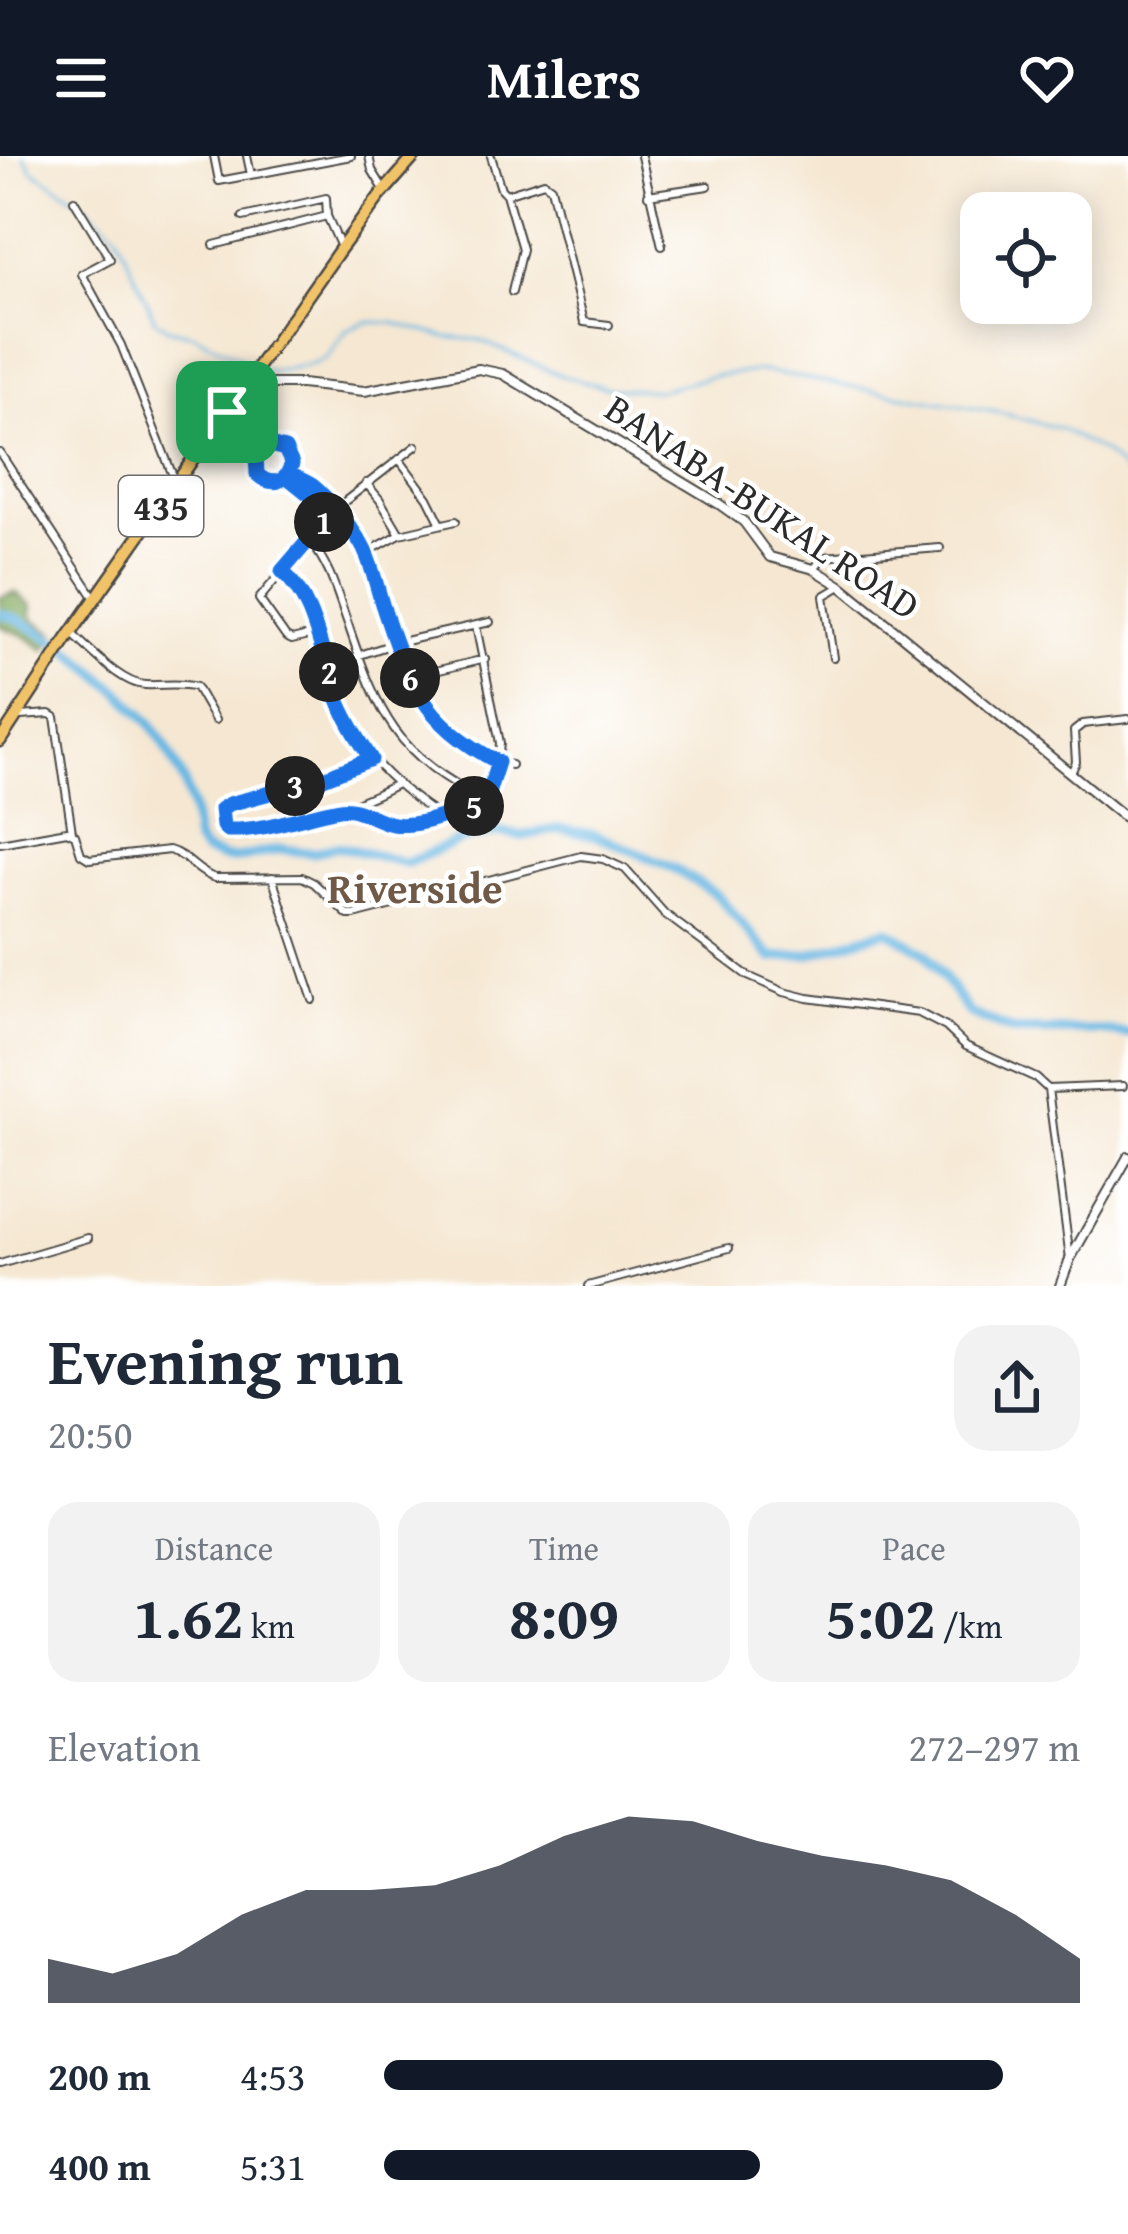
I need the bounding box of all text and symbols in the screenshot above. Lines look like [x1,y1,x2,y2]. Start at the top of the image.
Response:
text: Milers [487,39,641,118]
icon: menu [48,45,114,111]
icon: heart [1014,45,1080,111]
map controls [960,192,1092,324]
button: locate [960,192,1092,324]
pin [176,361,278,463]
icon: arrive [194,379,260,445]
street label: BANABA-BUKAL ROAD [594,379,932,633]
road number: 435 [119,476,203,536]
pin: 1 [294,492,354,552]
text: 1 [315,498,333,546]
pin: 2 [299,642,359,702]
text: 2 [320,648,338,696]
pin: 6 [380,648,440,708]
text: 6 [401,654,419,702]
pin: 3 [265,756,325,816]
text: 3 [286,762,304,810]
pin: 5 [444,776,504,836]
text: 5 [465,782,483,830]
district label: Riverside [327,857,503,918]
text: Evening run [48,1311,403,1408]
button: share [954,1325,1080,1451]
text: 20:50 [48,1405,133,1462]
text: Distance [155,1524,273,1572]
text: Time [529,1524,599,1572]
text: Pace [882,1524,946,1572]
text: 1.62 [133,1572,244,1660]
text: 8:09 [509,1572,619,1660]
text: 5:02 [826,1572,936,1660]
text: km [244,1602,295,1650]
text: /km [936,1602,1002,1650]
text: Elevation [48,1718,201,1775]
text: 272–297 m [908,1718,1080,1775]
text: 200 m [48,2047,151,2104]
text: 4:53 [240,2047,306,2104]
text: 400 m [48,2137,151,2194]
text: 5:31 [240,2137,306,2194]

